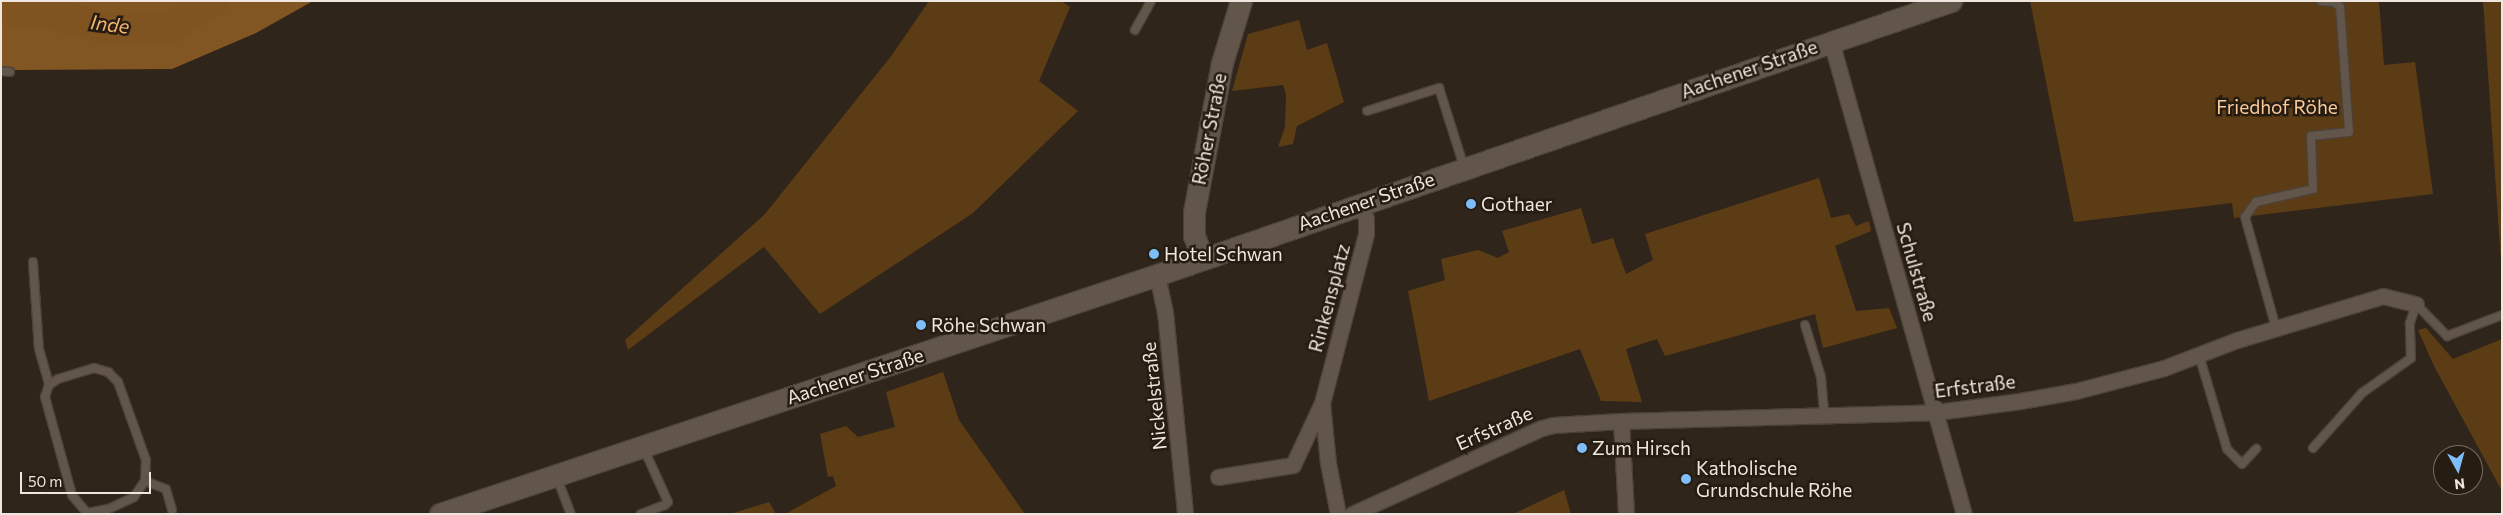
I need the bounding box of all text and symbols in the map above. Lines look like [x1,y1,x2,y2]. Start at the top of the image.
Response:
water label: Inde [89,10,131,38]
street label: Aachener Straße [1678,35,1820,103]
street label: Röher Straße [1187,71,1231,187]
park label: Friedhof Röhe [2216,96,2338,118]
street label: Aachener Straße [1295,167,1437,235]
place label: Gothaer [1481,193,1552,215]
marker: Gothaer [1465,198,1477,210]
street label: Schulstraße [1892,220,1942,324]
street label: Rinkensplatz [1304,241,1354,355]
place label: Hotel Schwan [1164,243,1283,265]
marker: Hotel Schwan [1148,248,1160,260]
place label: Röhe Schwan [931,314,1046,336]
marker: Röhe Schwan [915,319,927,331]
street label: Nickelstraße [1137,341,1171,451]
street label: Aachener Straße [784,343,926,409]
street label: Erfstraße [1933,370,2017,402]
street label: Erfstraße [1452,401,1536,455]
place label: Zum Hirsch [1592,437,1691,459]
marker: Zum Hirsch [1576,442,1588,454]
north arrow [2433,445,2483,495]
place label: Katholische Grundschule Röhe [1696,457,1852,501]
scale bar [22,462,154,494]
text: 50 m [28,472,62,490]
marker: Katholische Grundschule Röhe [1680,473,1692,485]
text: N [2454,475,2466,493]

